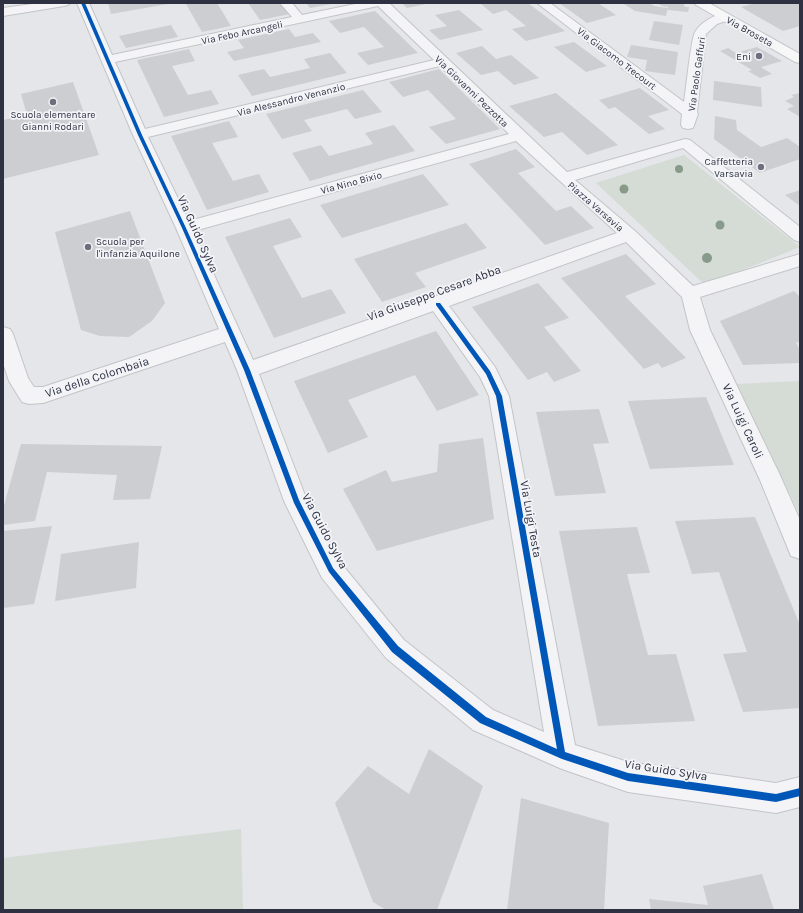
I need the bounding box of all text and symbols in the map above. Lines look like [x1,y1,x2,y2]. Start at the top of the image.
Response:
street label: Via Broseta [724,14,775,50]
street label: Via Febo Arcangeli [200,18,284,47]
street label: Via Giacomo Trecourt [574,25,659,93]
street label: Via Paolo Gaffuri [686,36,708,112]
place label: Eni [736,51,751,63]
marker: Eni [754,51,764,61]
street label: Via Giovanni Pezzotta [432,53,511,130]
street label: Via Alessandro Venanzio [236,81,346,119]
marker: Scuola elementare Gianni Rodari [48,97,58,107]
place label: Scuola elementare Gianni Rodari [10,109,96,133]
place label: Caffetteria Varsavia [705,156,753,180]
marker: Caffetteria Varsavia [756,162,766,172]
street label: Via Nino Bixio [319,169,383,197]
street label: Piazza Varsavia [565,179,626,234]
street label: Via Guido Sylva [175,193,221,275]
place label: Scuola per l'infanzia Aquilone [96,236,180,260]
marker: Scuola per l'infanzia Aquilone [83,242,93,252]
street label: Via Giuseppe Cesare Abba [365,262,503,324]
street label: Via della Colombaia [43,354,151,400]
street label: Via Luigi Caroli [719,381,767,461]
street label: Via Luigi Testa [517,479,545,559]
street label: Via Guido Sylva [299,491,351,571]
street label: Via Guido Sylva [624,757,708,783]

